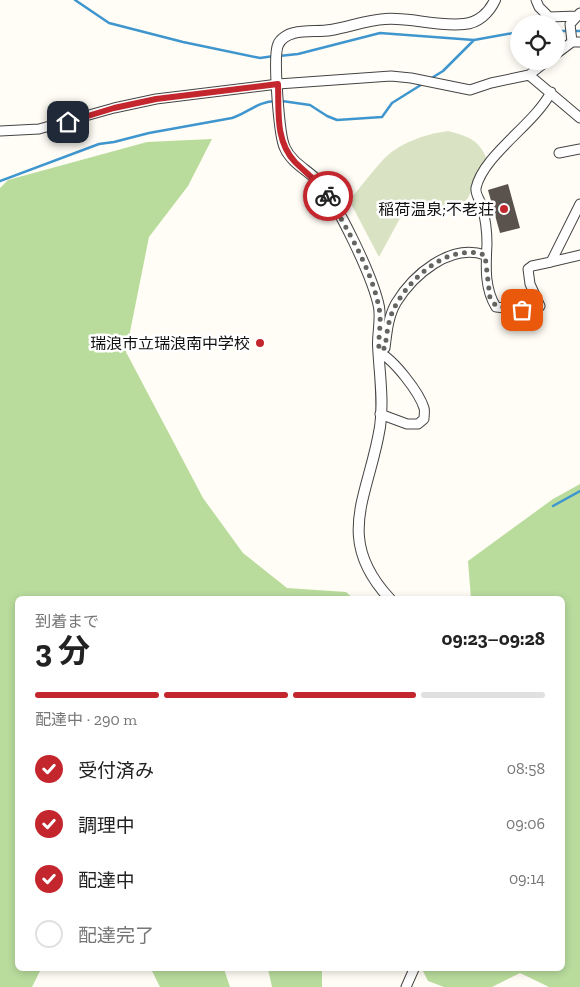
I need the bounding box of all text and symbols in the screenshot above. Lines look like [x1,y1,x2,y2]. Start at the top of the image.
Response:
map controls [510,15,565,70]
button: locate [510,15,565,70]
pin [47,101,89,143]
icon: home [54,108,82,136]
courier [303,171,353,221]
icon: bike [314,182,342,210]
place label: 稲荷温泉;不老荘 [378,200,494,219]
marker: 稲荷温泉;不老荘 [498,203,510,215]
pin [501,289,543,331]
icon: bag [508,296,536,324]
place label: 瑞浪市立瑞浪南中学校 [90,334,250,353]
marker: 瑞浪市立瑞浪南中学校 [254,337,266,349]
text: 到着まで [35,612,99,631]
text: 09:23–09:28 [442,627,545,650]
text: 3 分 [35,632,90,670]
text: 配達中 · 290 m [35,710,137,729]
icon: check [35,755,63,783]
text: 受付済み [78,759,154,782]
text: 08:58 [507,759,545,778]
icon: check [35,810,63,838]
text: 調理中 [78,814,135,837]
text: 09:06 [506,814,545,833]
icon: check [35,865,63,893]
text: 配達中 [78,869,135,892]
text: 09:14 [509,869,545,888]
text: 配達完了 [78,924,154,947]

